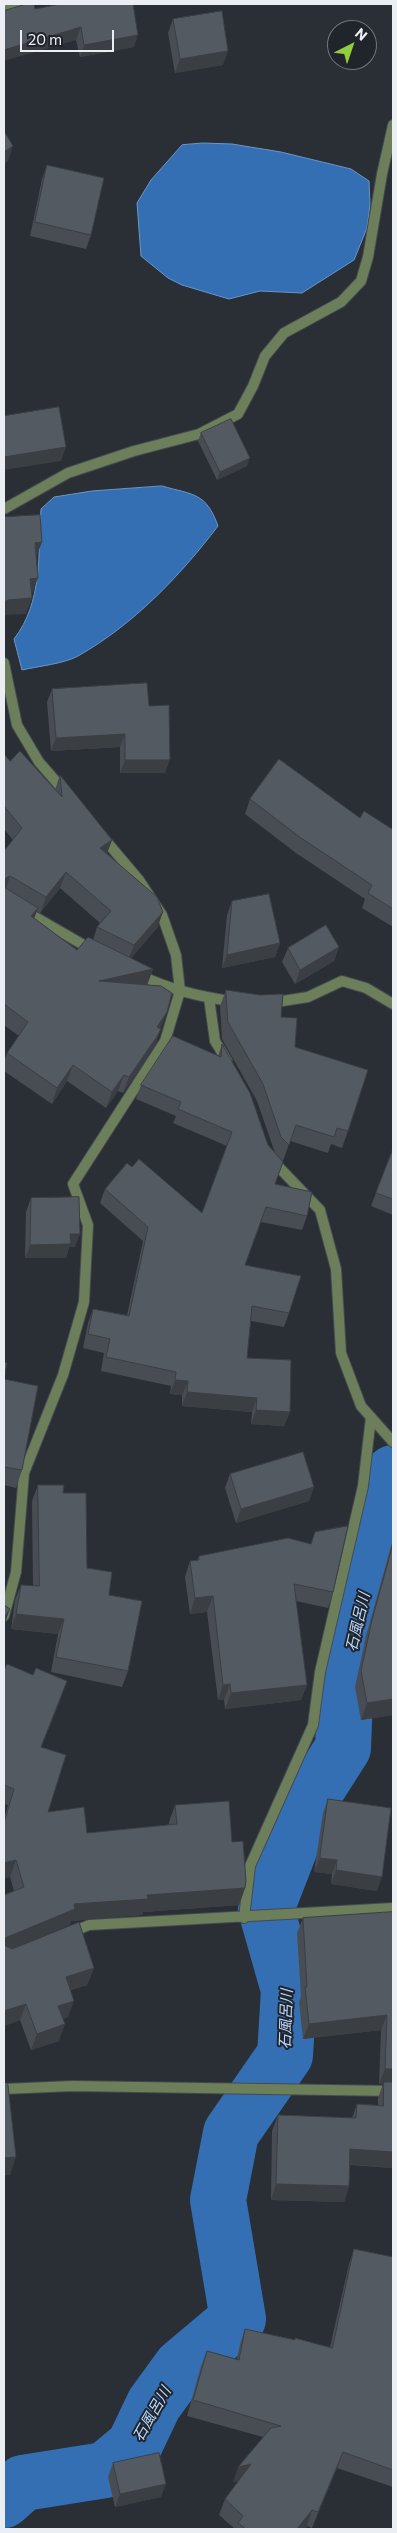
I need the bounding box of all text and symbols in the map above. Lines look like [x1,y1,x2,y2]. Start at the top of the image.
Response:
scale bar [22,20,116,52]
north arrow [327,20,377,70]
text: N [352,24,371,44]
text: 20 m [28,30,62,48]
water label: 石風呂川 [342,1591,374,1653]
water label: 石風呂川 [276,1989,296,2049]
water label: 石風呂川 [129,2384,175,2444]

